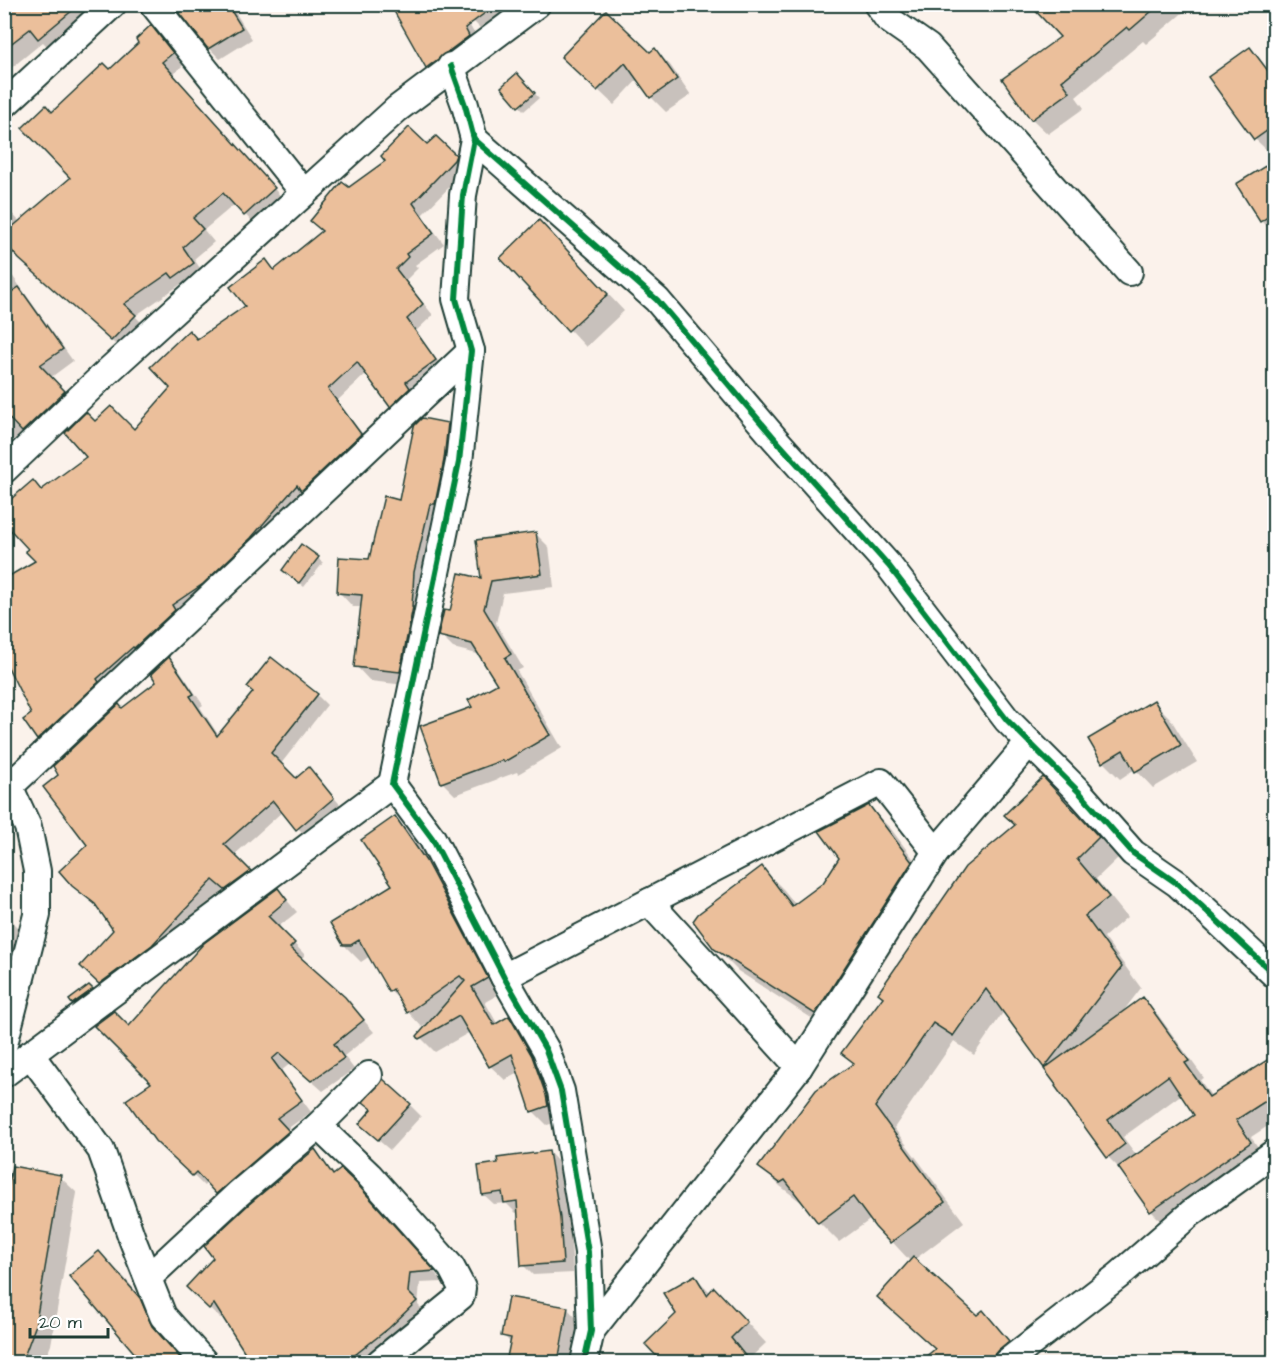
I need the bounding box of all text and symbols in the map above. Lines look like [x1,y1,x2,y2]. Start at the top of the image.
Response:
scale bar [30,1301,108,1339]
text: 20 m [39,1310,82,1335]

